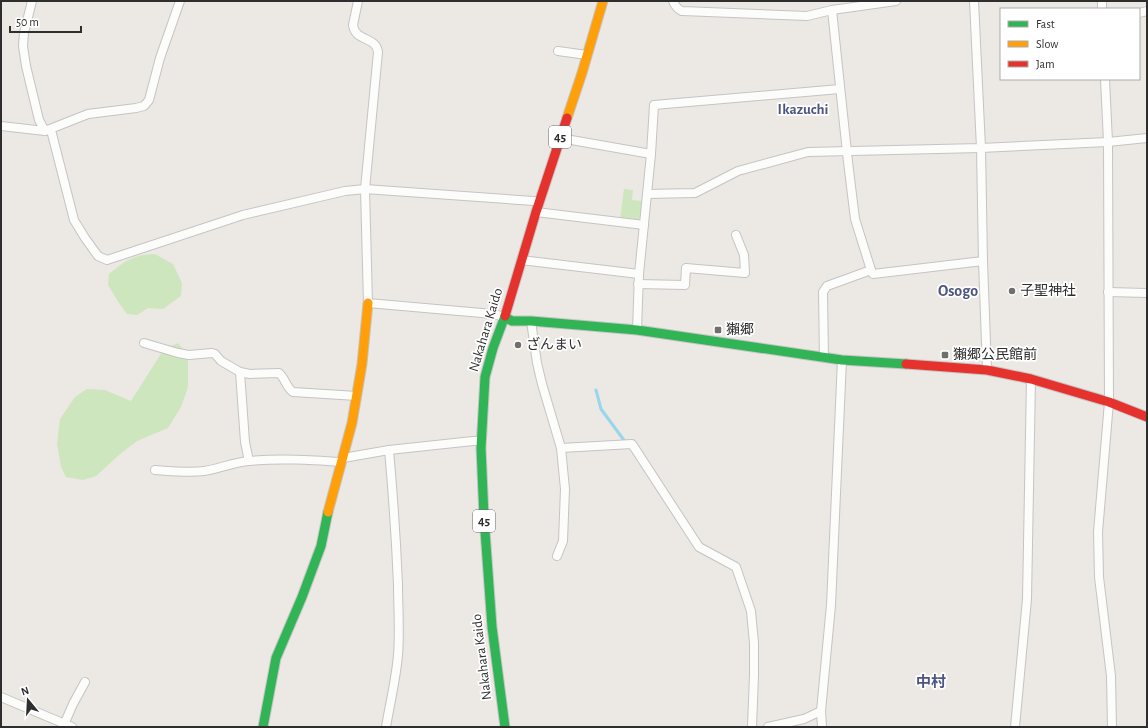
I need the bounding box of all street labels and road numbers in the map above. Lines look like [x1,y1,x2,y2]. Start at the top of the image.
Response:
road number: 45 [549,126,571,148]
street label: Nakahara Kaido [467,286,505,373]
road number: 45 [473,510,495,532]
street label: Nakahara Kaido [470,613,494,701]

